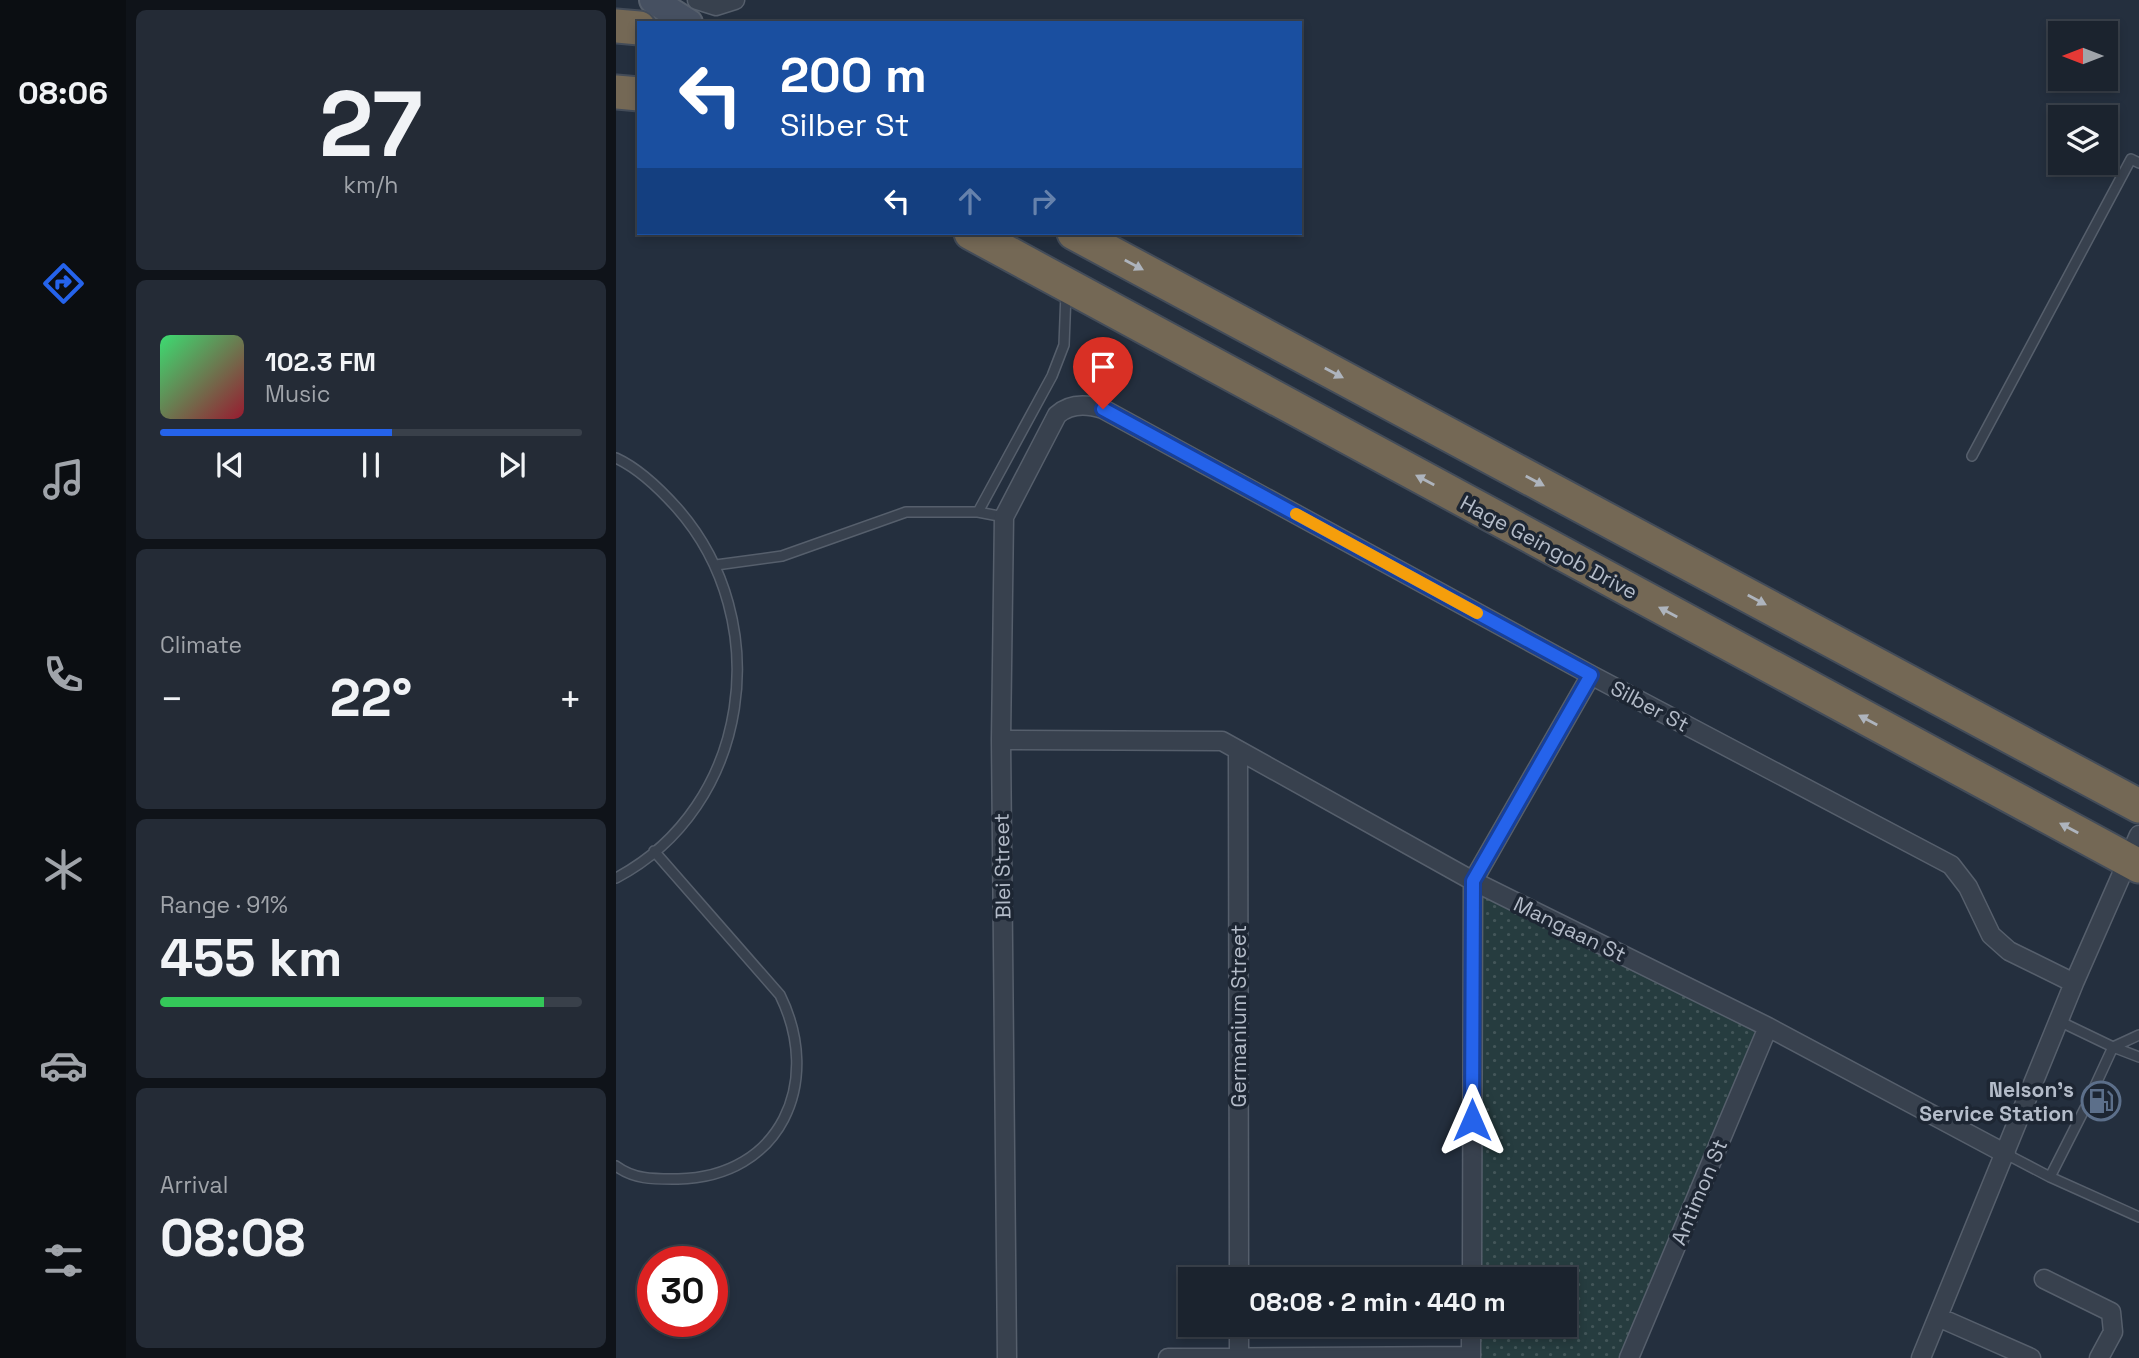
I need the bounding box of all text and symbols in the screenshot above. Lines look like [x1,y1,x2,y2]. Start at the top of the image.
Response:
north arrow [2048,21,2118,91]
map controls [2048,21,2118,175]
text: 200 m [780,44,927,106]
icon: left [665,49,756,140]
text: 27 [319,66,423,183]
text: 08:06 [18,73,108,113]
text: Silber St [780,105,909,145]
button: layers [2048,105,2118,175]
text: km/h [344,170,398,200]
icon: left [878,182,916,220]
icon: ahead [951,182,989,220]
icon: right [1024,182,1062,220]
icon: directions [39,259,88,308]
one-way arrow [1124,259,1144,271]
pin [1073,337,1133,409]
text: 102.3 FM [265,345,376,379]
icon: arrive [1084,348,1122,386]
one-way arrow [1325,367,1344,379]
text: Music [265,379,330,409]
icon: previous [211,446,249,484]
icon: pause [352,446,390,484]
icon: next [493,446,531,484]
icon: music [39,455,88,504]
one-way arrow [1415,474,1435,486]
one-way arrow [1525,475,1545,486]
street label: Hage Geingob Drive [1456,489,1642,605]
one-way arrow [1747,594,1767,606]
one-way arrow [1658,606,1678,618]
text: Climate [160,630,242,660]
icon: phone [39,650,88,699]
text: 22° [330,665,412,731]
street label: Silber St [1606,674,1694,738]
text: − [160,675,184,723]
text: + [558,675,582,723]
one-way arrow [1858,714,1878,726]
street label: Blei Street [988,813,1016,919]
one-way arrow [2059,822,2078,834]
icon: climate [39,845,88,894]
text: Range · 91% [160,890,288,920]
street label: Mangaan St [1509,890,1631,968]
text: 455 km [160,925,342,991]
street label: Germanium Street [1225,925,1252,1107]
icon: car [39,1041,88,1090]
place label: Nelson's Service Station [1919,1076,2074,1127]
fuel station icon: Nelson's Service Station [2080,1080,2122,1122]
position arrow [1435,1083,1509,1157]
street label: Antimon St [1665,1135,1733,1249]
text: Arrival [160,1170,228,1200]
text: 08:08 [160,1205,305,1271]
icon: filters [39,1236,88,1285]
speed limit sign: 30 [637,1246,728,1337]
text: 08:08 · 2 min · 440 m [1249,1285,1506,1319]

